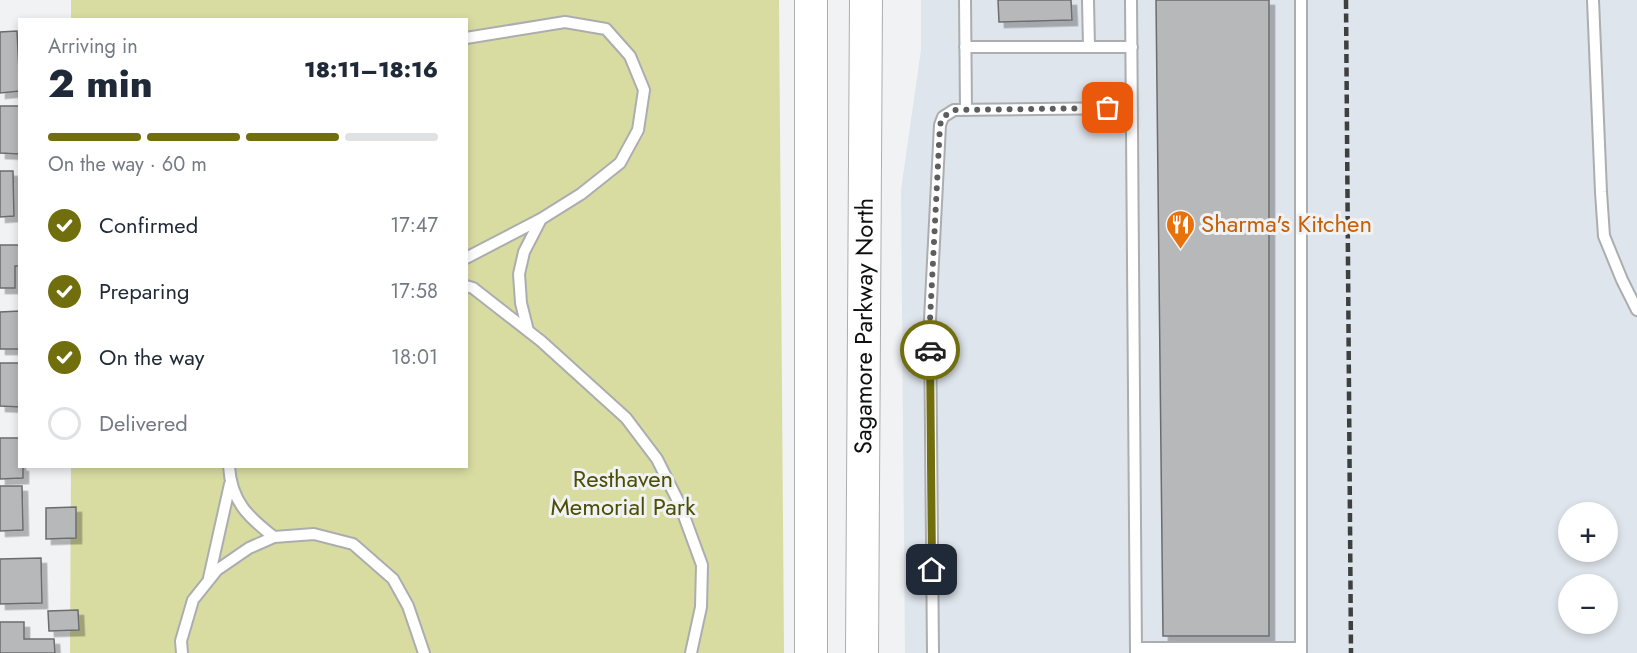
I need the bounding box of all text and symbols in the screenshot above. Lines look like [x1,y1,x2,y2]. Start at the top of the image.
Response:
text: Arriving in [48,32,138,61]
text: 18:11–18:16 [304,53,438,85]
text: 2 min [48,55,153,112]
pin [1082,82,1133,133]
icon: bag [1091,91,1124,124]
text: On the way · 60 m [48,150,207,179]
street label: Sagamore Parkway North [845,198,882,454]
place label: Sharma's Kitchen [1201,206,1372,241]
restaurant icon: Sharma's Kitchen [1164,208,1196,250]
icon: check [48,209,81,242]
text: Confirmed [99,209,198,241]
text: 17:47 [390,211,438,240]
icon: check [48,275,81,308]
text: Preparing [99,275,190,307]
text: 17:58 [390,277,438,306]
courier [900,320,960,380]
icon: car [914,334,947,367]
icon: check [48,341,81,374]
text: On the way [99,341,204,373]
text: 18:01 [391,343,438,372]
text: Delivered [99,407,188,439]
park label: Resthaven Memorial Park [550,461,696,524]
map controls [1558,502,1618,634]
button: + [1558,502,1618,562]
pin [906,544,957,595]
icon: home [915,553,948,586]
button: − [1558,574,1618,634]

